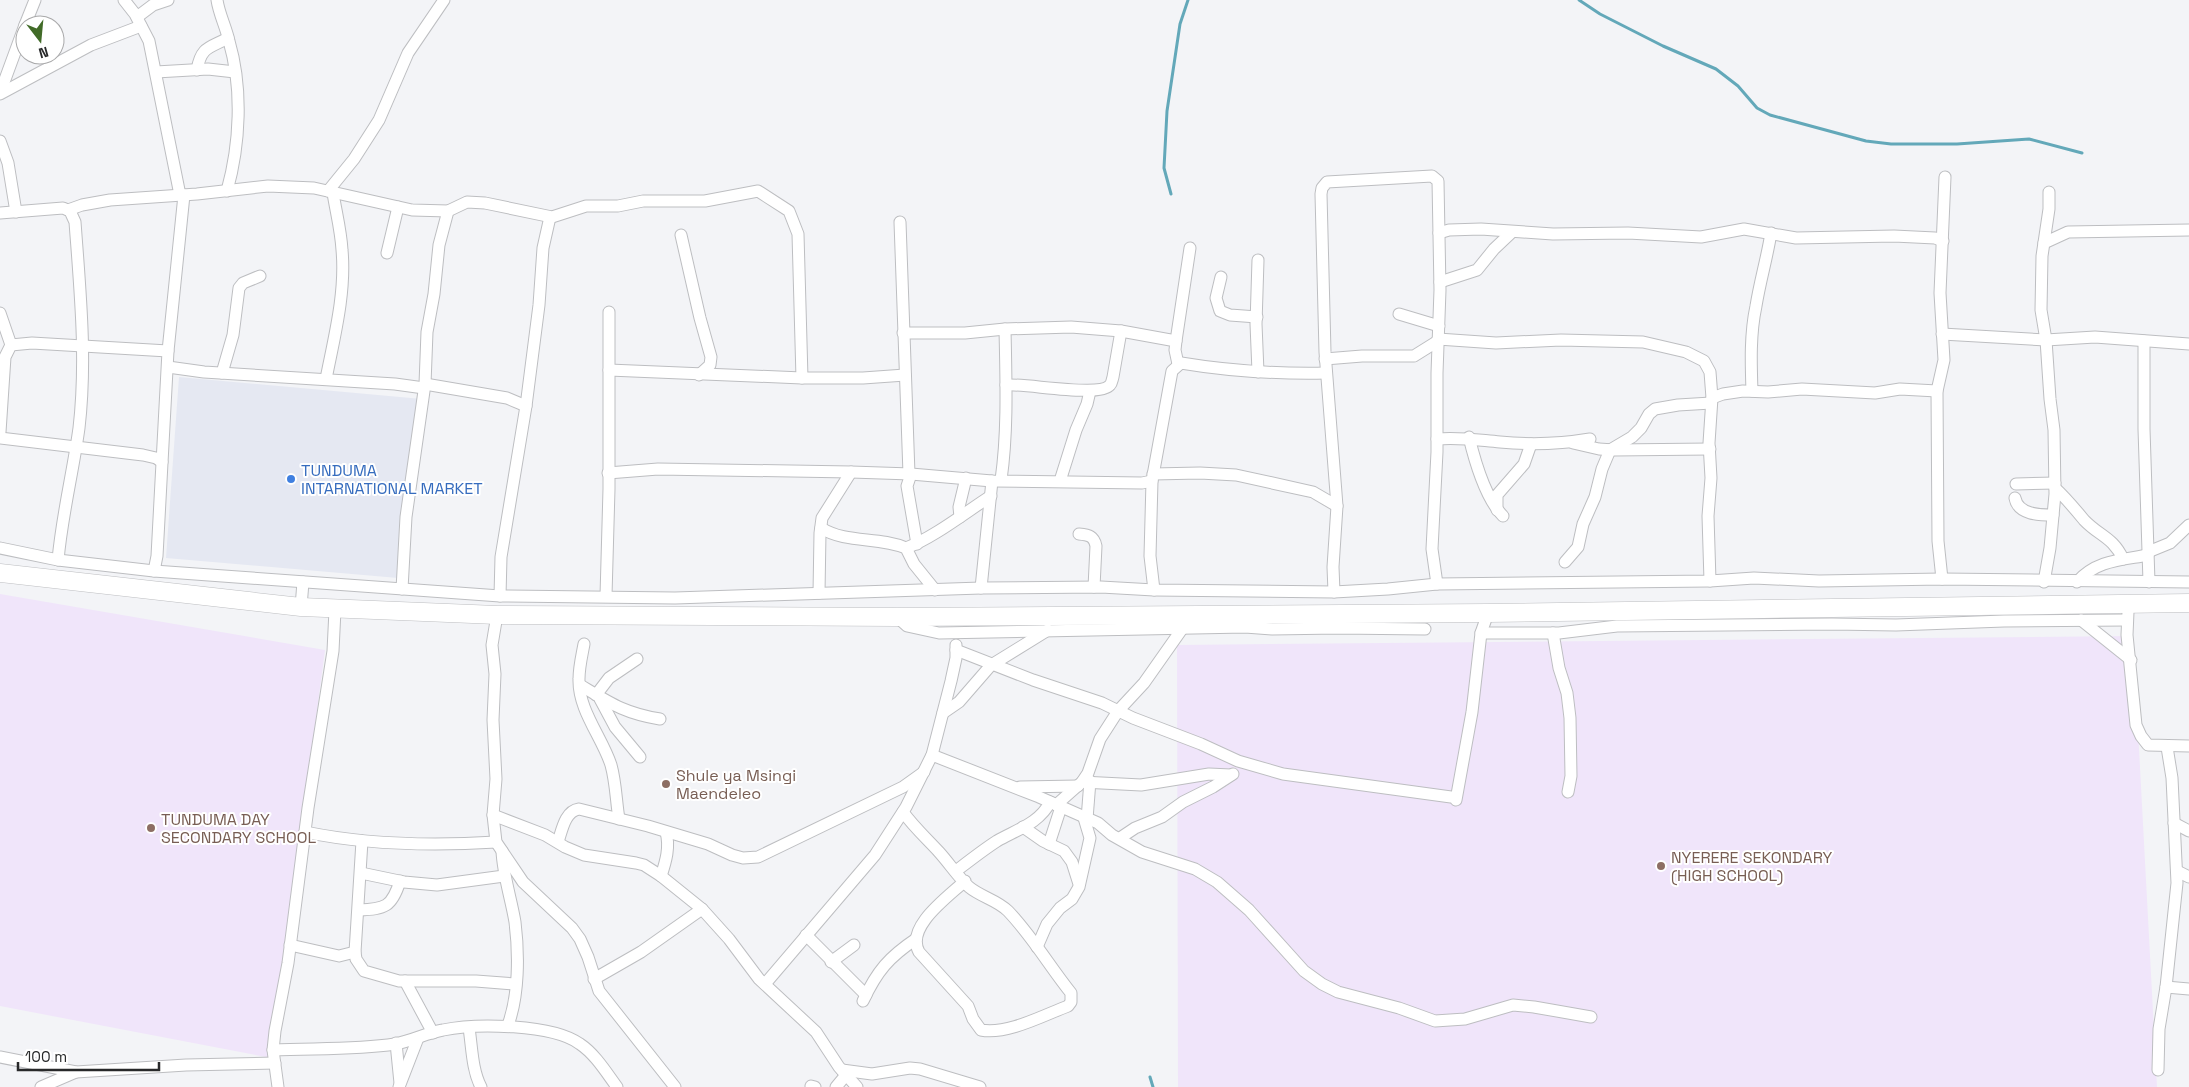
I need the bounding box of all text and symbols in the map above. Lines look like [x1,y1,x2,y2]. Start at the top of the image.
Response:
north arrow [15,15,65,65]
text: N [37,43,51,62]
place label: TUNDUMA INTARNATIONAL MARKET [301,460,483,499]
marker: TUNDUMA INTARNATIONAL MARKET [285,473,297,485]
place label: Shule ya Msingi Maendeleo [676,765,796,804]
marker: Shule ya Msingi Maendeleo [660,778,672,790]
place label: TUNDUMA DAY SECONDARY SCHOOL [161,809,316,848]
marker: TUNDUMA DAY SECONDARY SCHOOL [145,822,157,834]
place label: NYERERE SEKONDARY (HIGH SCHOOL) [1671,847,1833,886]
marker: NYERERE SEKONDARY (HIGH SCHOOL) [1655,860,1667,872]
scale bar [18,1040,159,1072]
text: 100 m [25,1047,67,1066]

